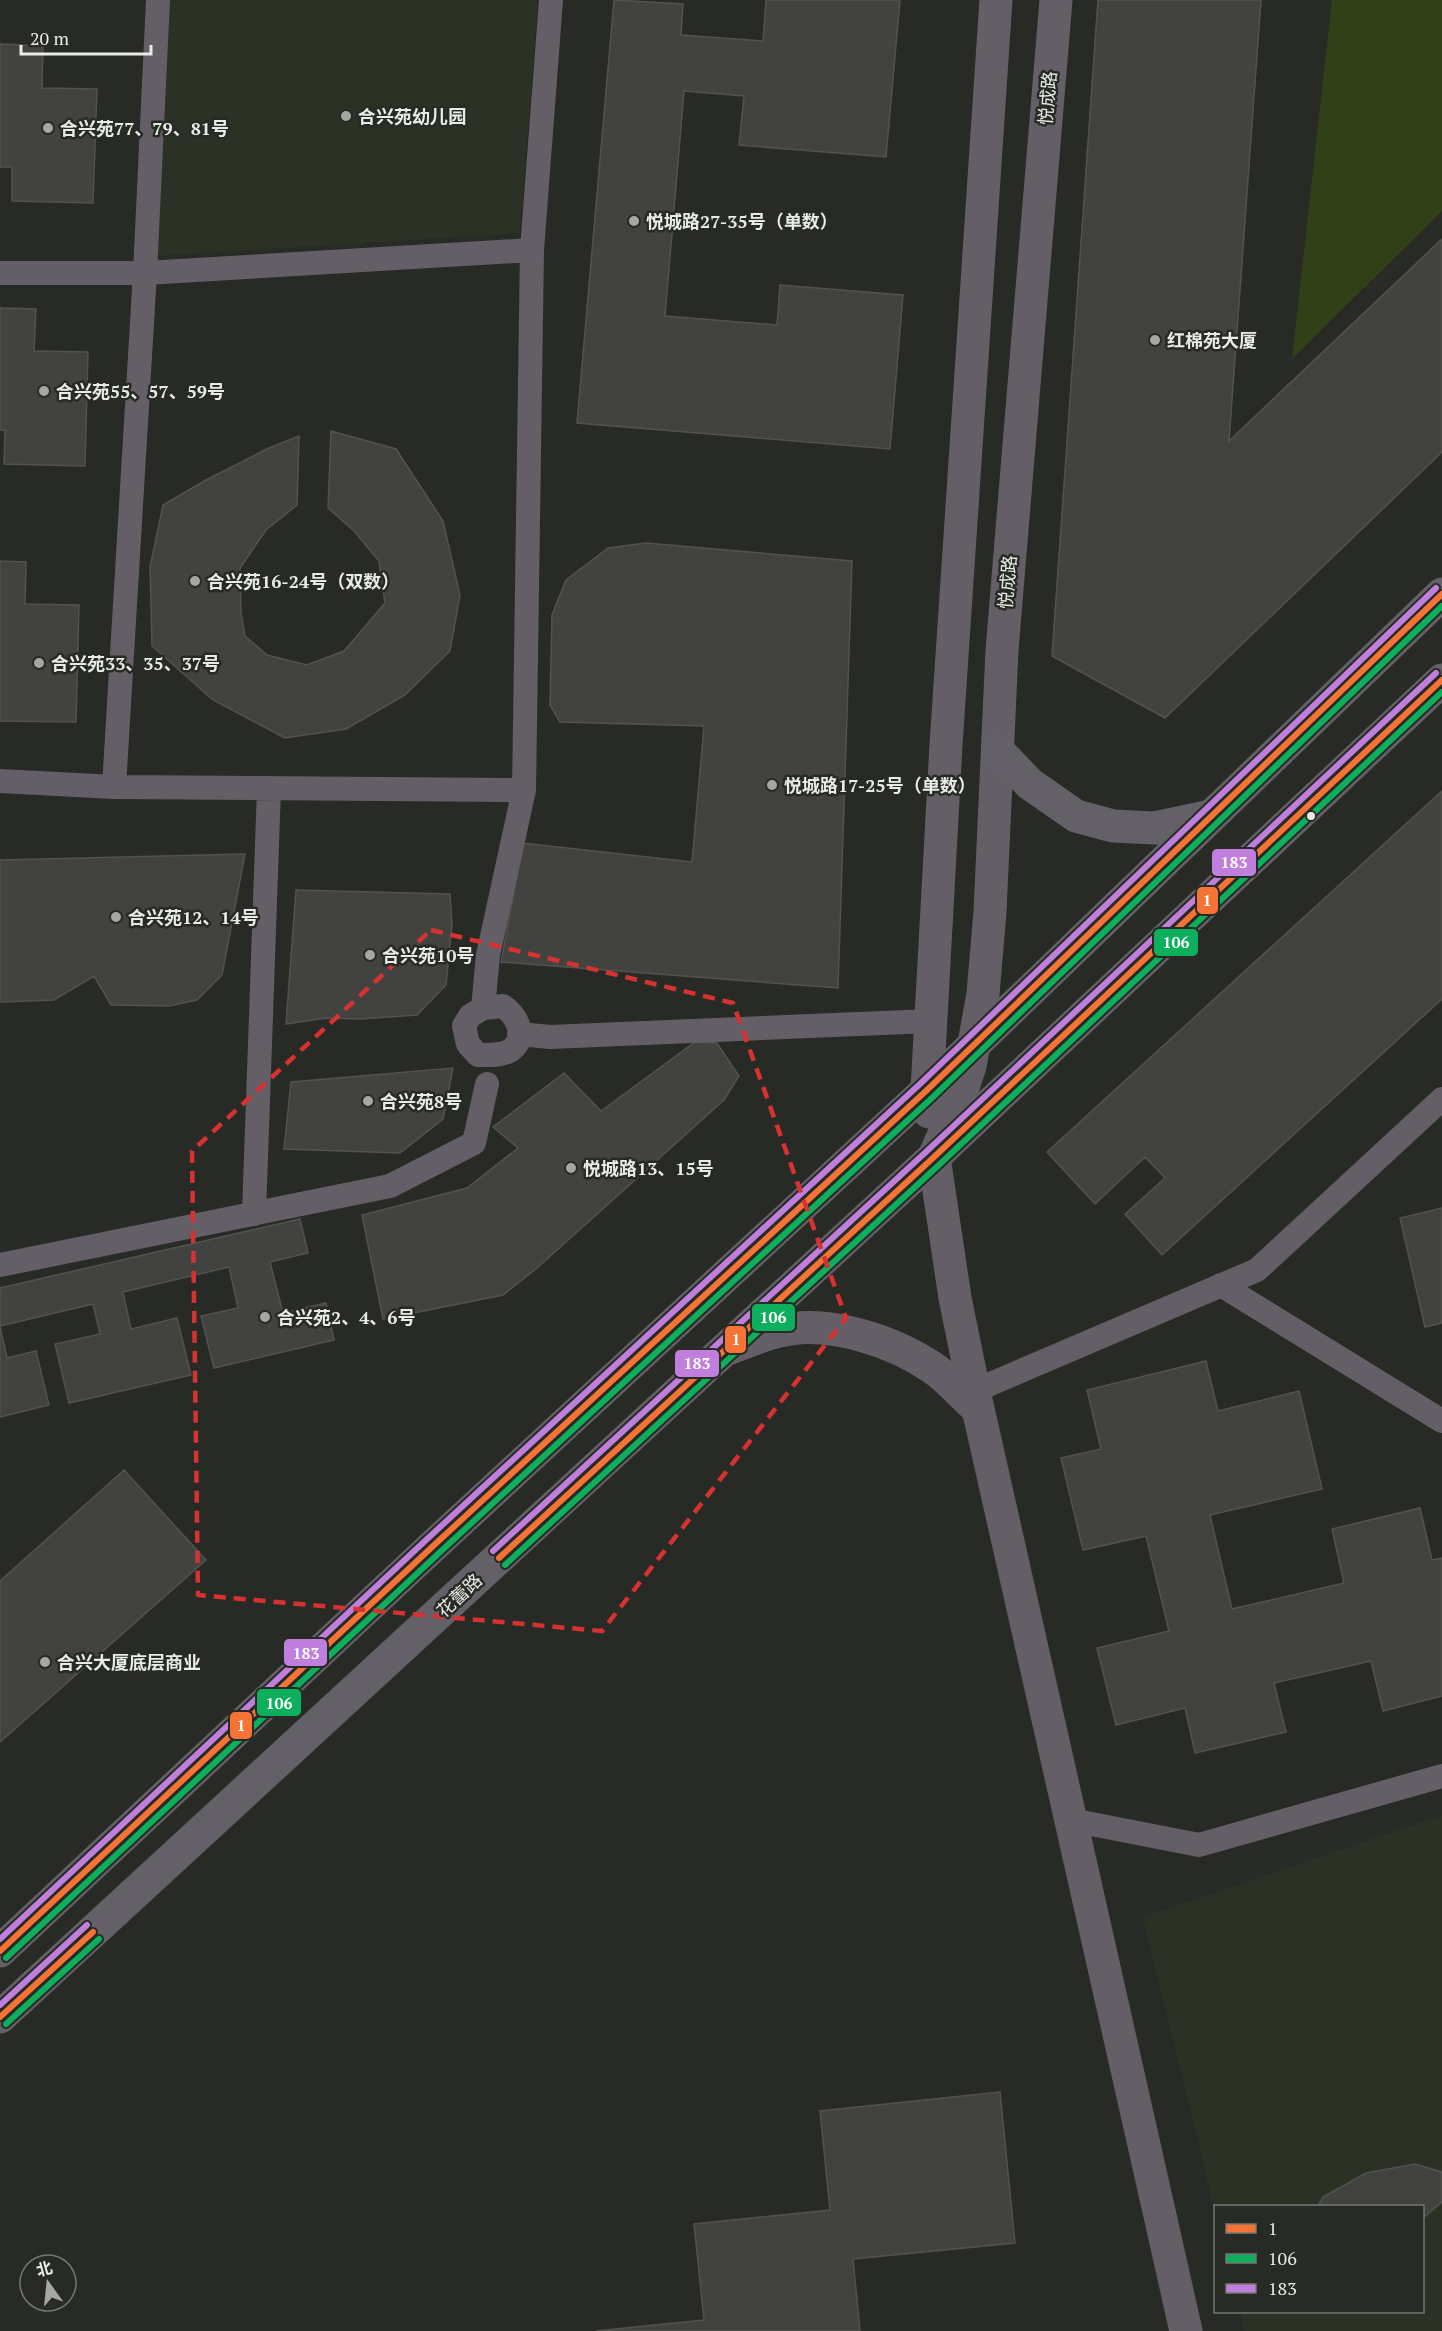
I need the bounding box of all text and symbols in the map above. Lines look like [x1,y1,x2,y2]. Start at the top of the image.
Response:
scale bar [21,18,152,56]
text: 20 m [30,26,70,50]
street label: 悦成路 [1033,70,1061,126]
place label: 合兴苑幼儿园 [358,104,466,128]
marker: 合兴苑幼儿园 [339,109,353,123]
place label: 合兴苑77、79、81号 [60,116,229,140]
marker: 合兴苑77、79、81号 [41,121,55,135]
place label: 悦城路27-35号（单数） [646,209,838,233]
marker: 悦城路27-35号（单数） [627,214,641,228]
place label: 红棉苑大厦 [1167,328,1257,352]
marker: 红棉苑大厦 [1148,333,1162,347]
place label: 合兴苑55、57、59号 [56,379,225,403]
marker: 合兴苑55、57、59号 [37,384,51,398]
street label: 悦成路 [993,554,1021,610]
place label: 合兴苑16-24号（双数） [207,569,399,593]
marker: 合兴苑16-24号（双数） [188,574,202,588]
place label: 合兴苑33、35、37号 [51,651,220,675]
marker: 合兴苑33、35、37号 [32,656,46,670]
place label: 悦城路17-25号（单数） [784,773,976,797]
marker: 悦城路17-25号（单数） [765,778,779,792]
unlabelled marker [1305,810,1317,822]
line badge: 183 [1211,848,1257,877]
text: 183 [1220,851,1248,873]
line badge: 1 [1196,886,1219,915]
text: 1 [1202,889,1212,911]
place label: 合兴苑12、14号 [128,905,259,929]
marker: 合兴苑12、14号 [109,910,123,924]
line badge: 106 [1153,928,1199,957]
text: 106 [1162,931,1190,953]
place label: 合兴苑10号 [382,943,474,967]
marker: 合兴苑10号 [363,948,377,962]
place label: 合兴苑8号 [380,1089,462,1113]
marker: 合兴苑8号 [361,1094,375,1108]
place label: 悦城路13、15号 [583,1156,714,1180]
marker: 悦城路13、15号 [564,1161,578,1175]
line badge: 106 [751,1303,796,1332]
place label: 合兴苑2、4、6号 [277,1305,416,1329]
text: 106 [759,1306,787,1328]
marker: 合兴苑2、4、6号 [258,1310,272,1324]
line badge: 1 [724,1325,747,1354]
text: 1 [731,1328,741,1350]
line badge: 183 [674,1349,720,1378]
text: 183 [683,1352,711,1374]
street label: 花蕾路 [431,1568,487,1622]
line badge: 183 [283,1638,328,1667]
text: 183 [292,1642,320,1664]
place label: 合兴大厦底层商业 [57,1650,201,1674]
marker: 合兴大厦底层商业 [38,1655,52,1669]
line badge: 106 [256,1688,302,1717]
text: 106 [265,1692,293,1714]
line badge: 1 [229,1711,253,1740]
text: 1 [236,1714,246,1736]
legend [1214,2205,1424,2313]
text: 1 [1268,2216,1278,2240]
text: 106 [1268,2246,1297,2270]
north arrow [18,2253,78,2313]
text: 北 [34,2256,55,2281]
text: 183 [1268,2276,1297,2300]

